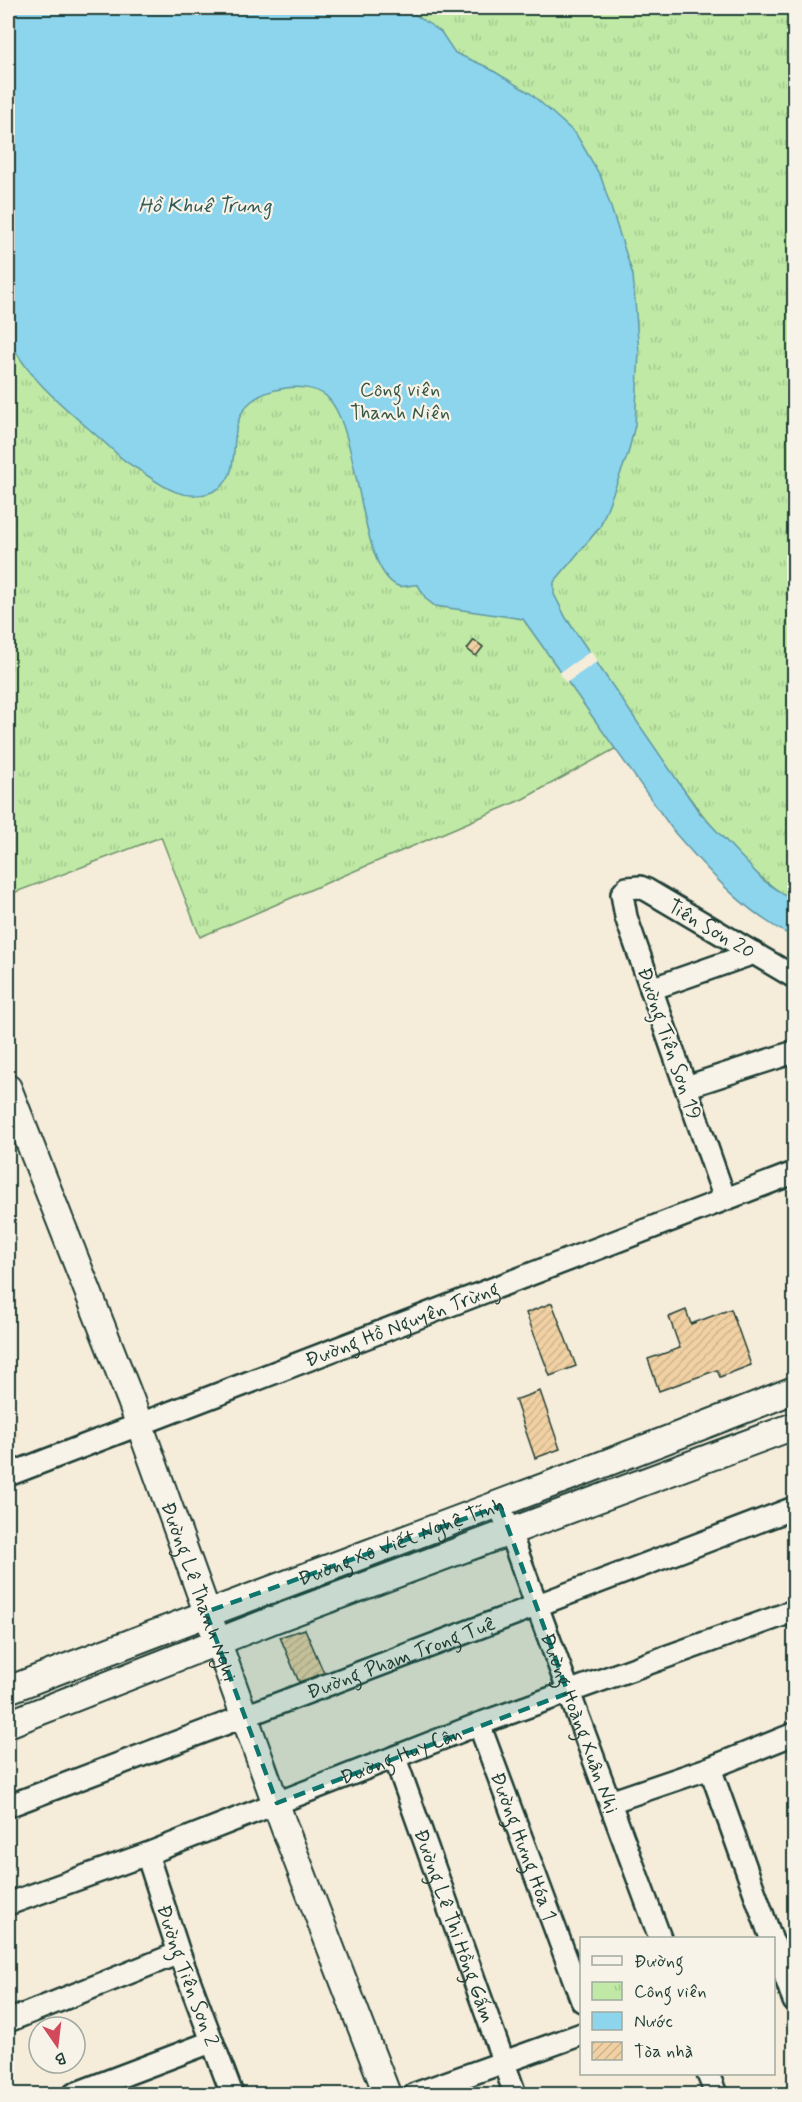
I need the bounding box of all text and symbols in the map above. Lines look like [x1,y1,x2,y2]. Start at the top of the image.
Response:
water label: Hồ Khuê Trung [138,192,273,220]
park label: Công viên Thanh Niên [350,377,450,427]
street label: Tiên Sơn 20 [662,893,760,966]
street label: Đường Tiên Sơn 19 [628,964,707,1124]
street label: Đường Hồ Nguyên Trừng [302,1276,504,1375]
street label: Đường Xô Viết Nghệ Tĩnh [294,1491,508,1593]
street label: Đường Lê Thanh Nghị [153,1498,242,1685]
street label: Đường Phạm Trọng Tuệ [303,1611,499,1706]
street label: Đường Hoàng Xuân Nhị [533,1629,625,1817]
street label: Đường Huy Cận [336,1720,466,1792]
street label: Đường Hưng Hóa 1 [483,1768,563,1924]
street label: Đường Lê Thị Hồng Gấm [406,1825,501,2027]
street label: Đường Tiên Sơn 2 [149,1901,225,2050]
legend [580,1937,775,2075]
text: Đường [634,1950,684,1976]
text: Công viên [634,1980,707,2006]
text: Nước [634,2010,673,2034]
north arrow [27,2015,87,2075]
text: Tòa nhà [634,2040,693,2064]
text: B [53,2047,68,2070]

